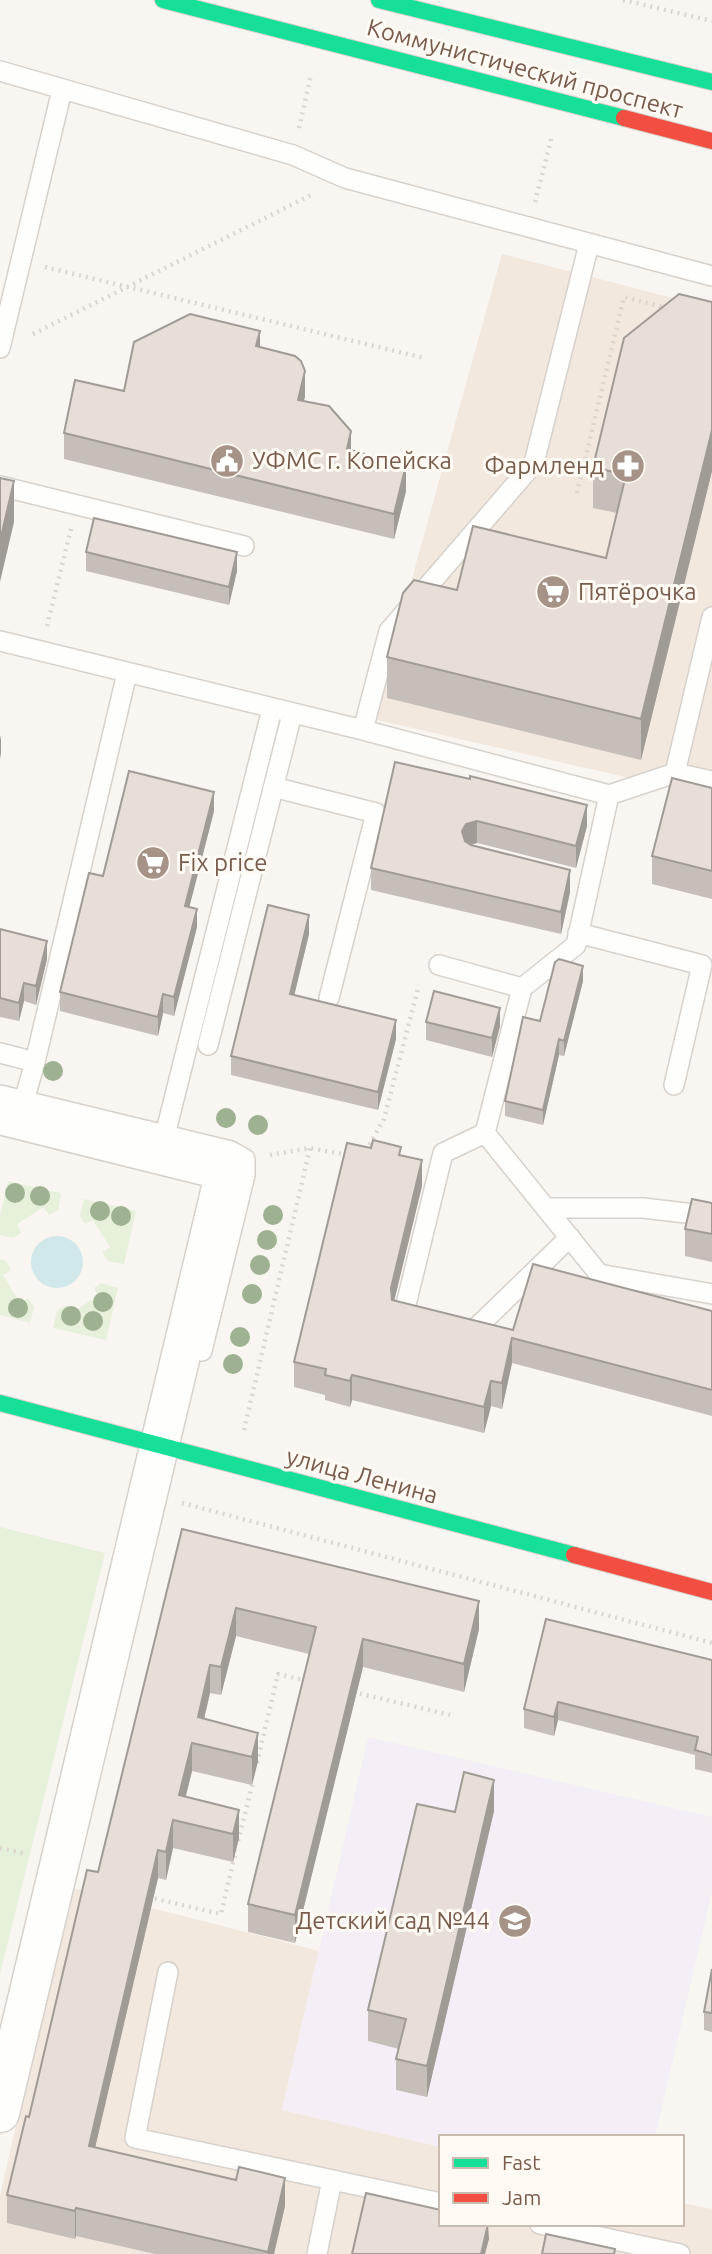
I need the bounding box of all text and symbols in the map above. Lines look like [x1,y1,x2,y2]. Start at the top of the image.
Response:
street label: Коммунистический проспект [364,13,686,124]
public building icon: УФМС г. Копейска [208,442,246,480]
place label: УФМС г. Копейска [252,447,452,474]
pharmacy icon: Фармленд [609,447,647,485]
place label: Фармленд [484,452,604,479]
supermarket icon: Пятёрочка [534,573,572,611]
place label: Пятёрочка [578,578,697,605]
supermarket icon: Fix price [134,844,172,882]
place label: Fix price [178,849,267,876]
street label: улица Ленина [283,1442,441,1509]
school or university icon: Детский сад №44 [496,1902,534,1940]
place label: Детский сад №44 [295,1907,490,1934]
legend [439,2135,684,2226]
text: Fast [502,2150,540,2174]
text: Jam [502,2185,541,2209]

